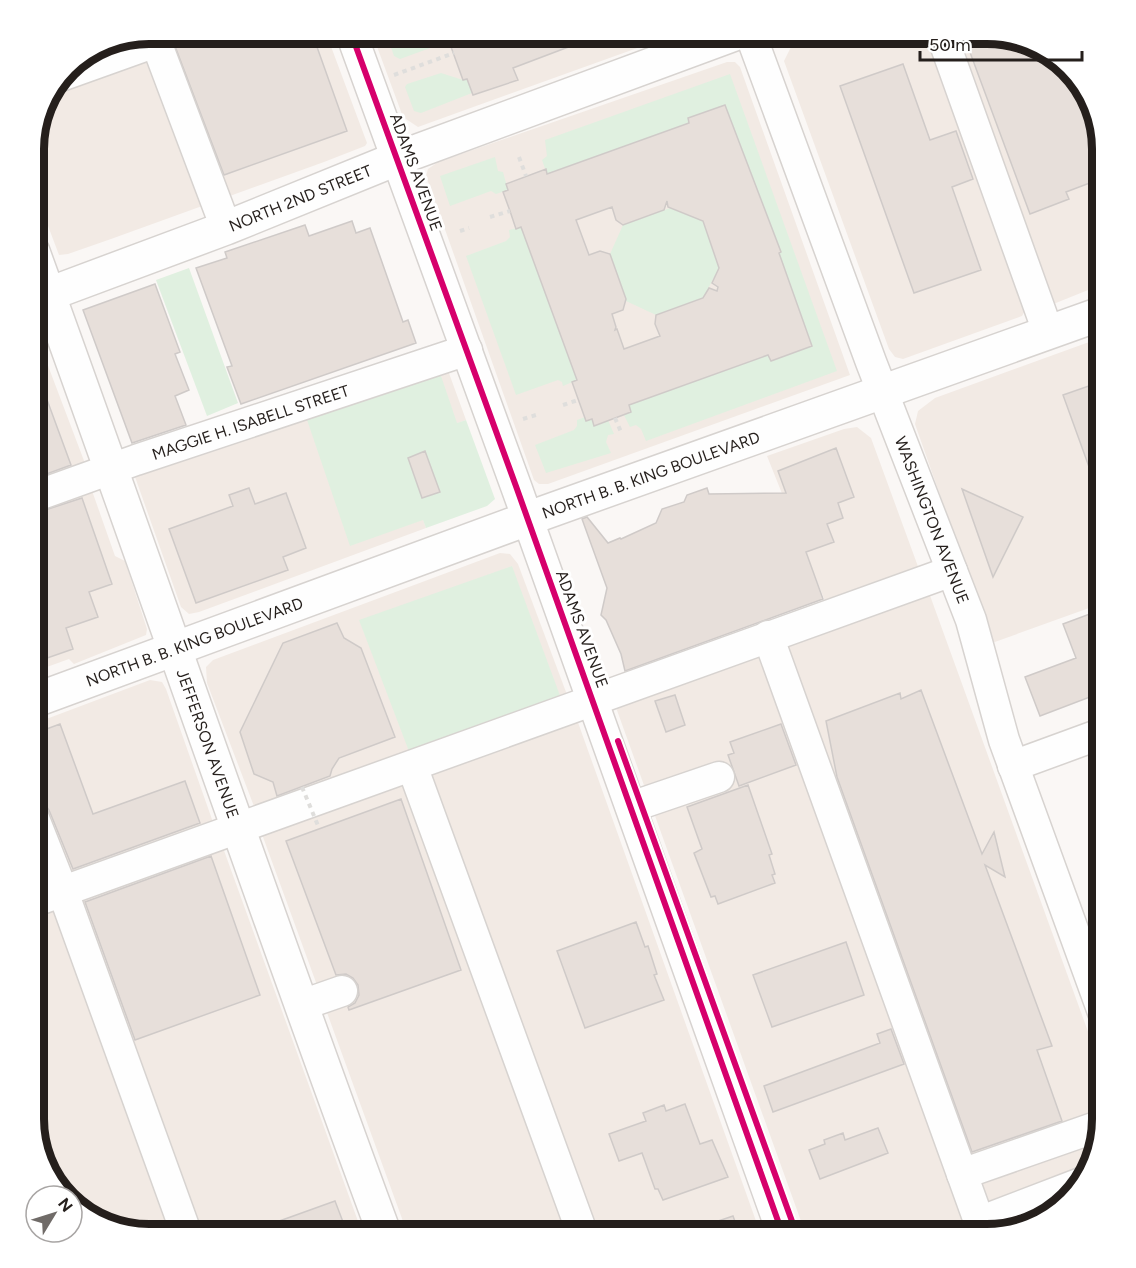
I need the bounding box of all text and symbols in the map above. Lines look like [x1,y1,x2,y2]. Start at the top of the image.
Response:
scale bar [920,24,1082,62]
text: 50 m [929,34,971,56]
street label: ADAMS AVENUE [386,111,446,233]
street label: NORTH 2ND STREET [226,160,374,235]
street label: MAGGIE H. ISABELL STREET [149,380,352,464]
street label: NORTH B. B. KING BOULEVARD [539,427,762,522]
street label: WASHINGTON AVENUE [891,434,973,606]
street label: ADAMS AVENUE [552,568,612,690]
street label: NORTH B. B. KING BOULEVARD [83,593,306,690]
street label: JEFFERSON AVENUE [173,666,243,821]
north arrow [24,1184,84,1244]
text: N [54,1194,77,1216]

